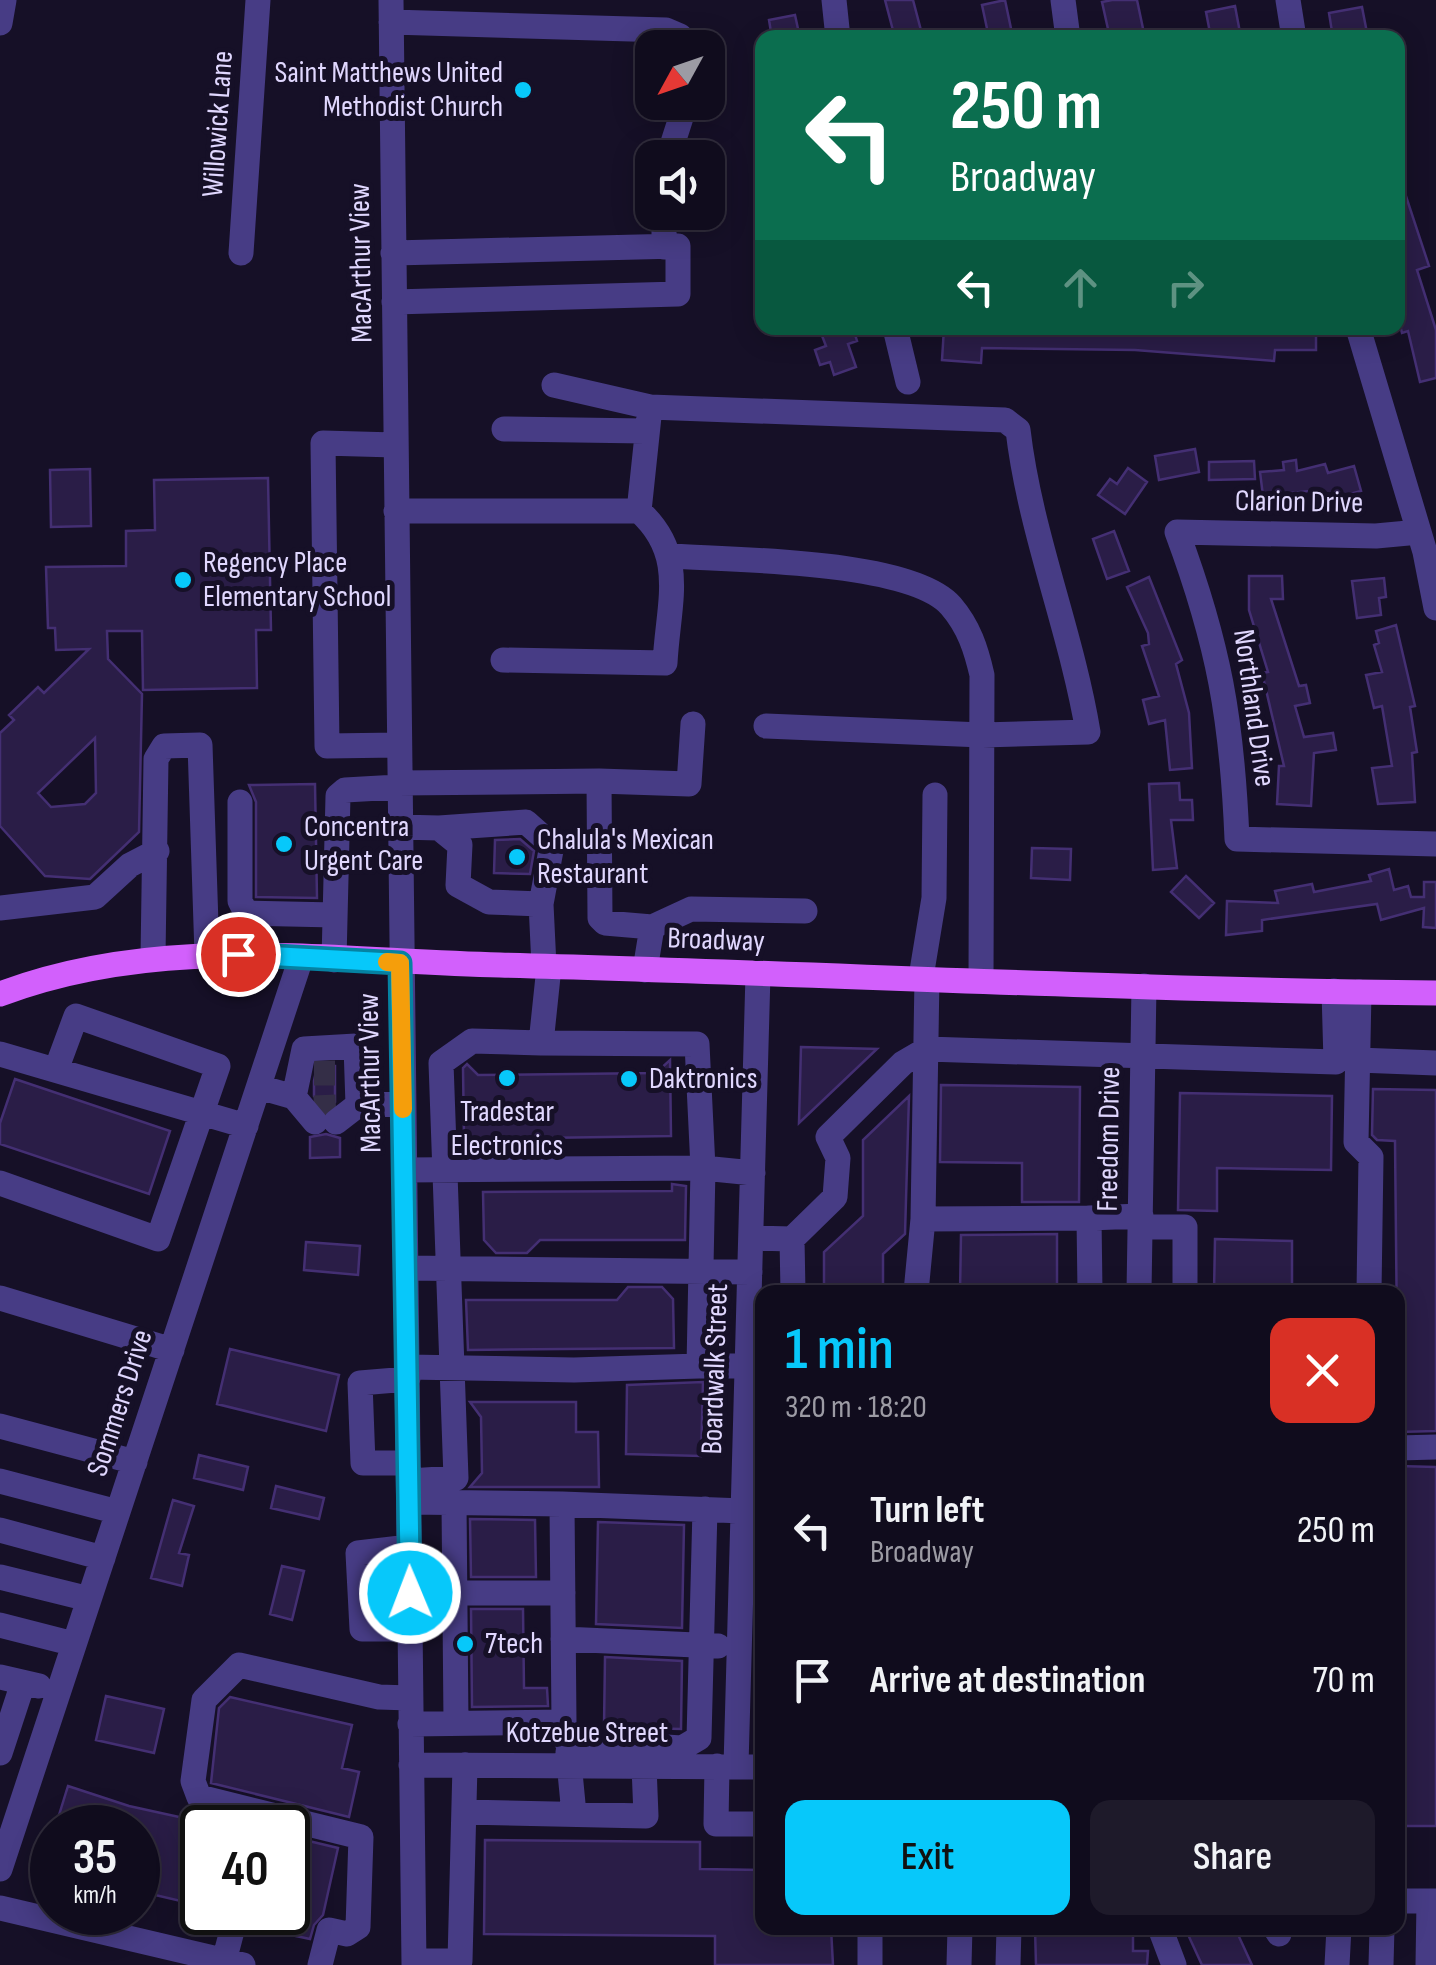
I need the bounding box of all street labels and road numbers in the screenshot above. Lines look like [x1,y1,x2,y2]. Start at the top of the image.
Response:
street label: Willowick Lane [195,50,241,198]
street label: MacArthur View [342,183,380,343]
street label: Clarion Drive [1235,483,1363,521]
street label: Northland Drive [1225,627,1283,789]
street label: Broadway [667,920,766,960]
street label: MacArthur View [351,993,389,1153]
street label: Freedom Drive [1090,1066,1128,1212]
street label: Boardwalk Street [694,1283,736,1455]
street label: Sommers Drive [79,1325,161,1481]
street label: Kotzebue Street [506,1715,668,1751]

